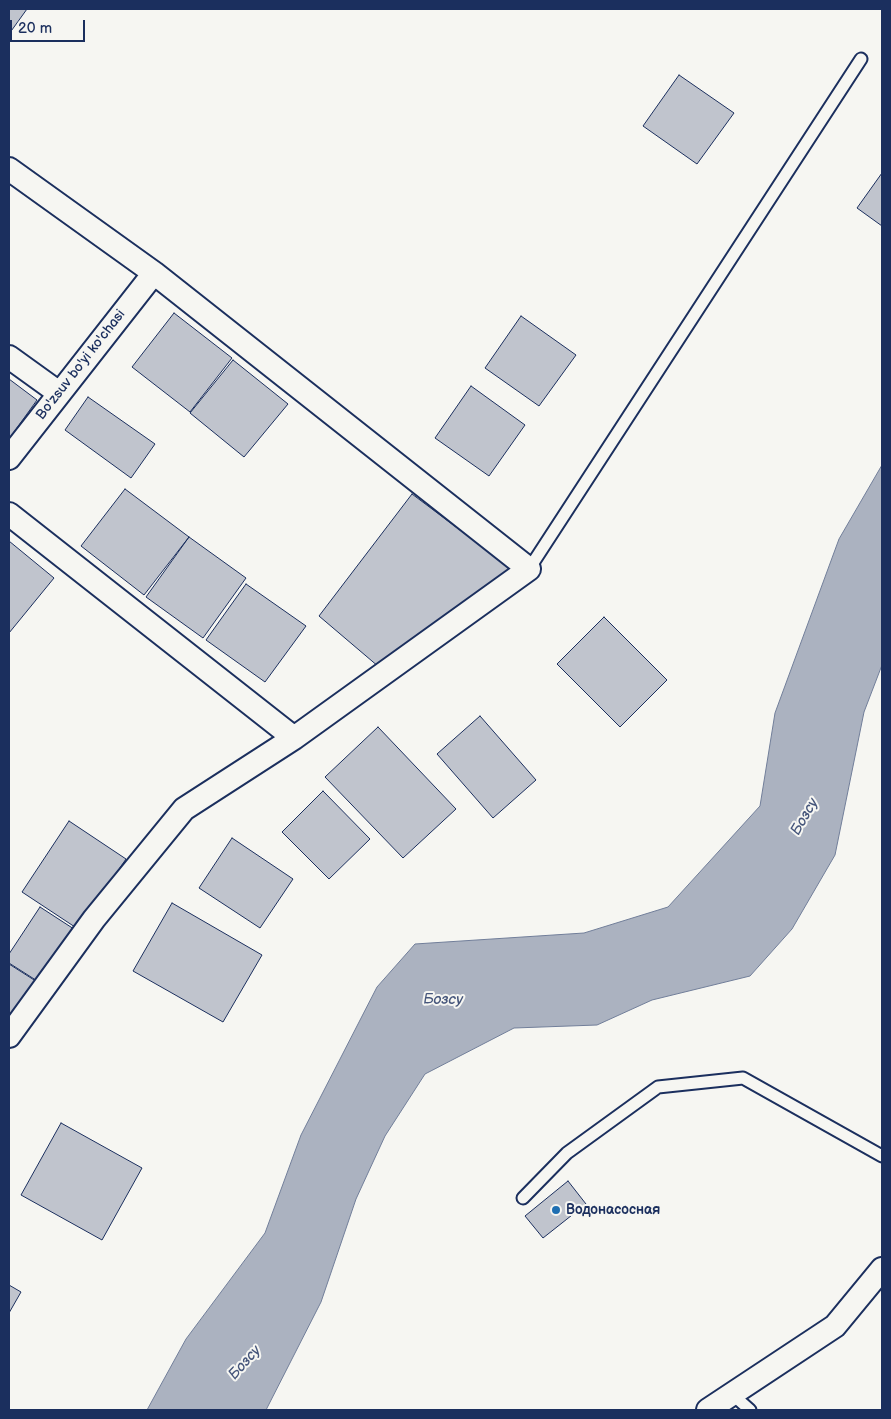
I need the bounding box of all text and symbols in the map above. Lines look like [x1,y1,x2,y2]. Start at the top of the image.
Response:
scale bar [12,10,88,42]
text: 20 m [18,19,52,38]
street label: Bo'zsuv bo'yi ko'chasi [33,307,129,423]
water label: Бозсу [787,795,823,839]
water label: Бозсу [423,991,463,1009]
place label: Водонасосная [566,1202,660,1218]
marker: Водонасосная [550,1204,562,1216]
water label: Бозсу [225,1342,265,1384]

